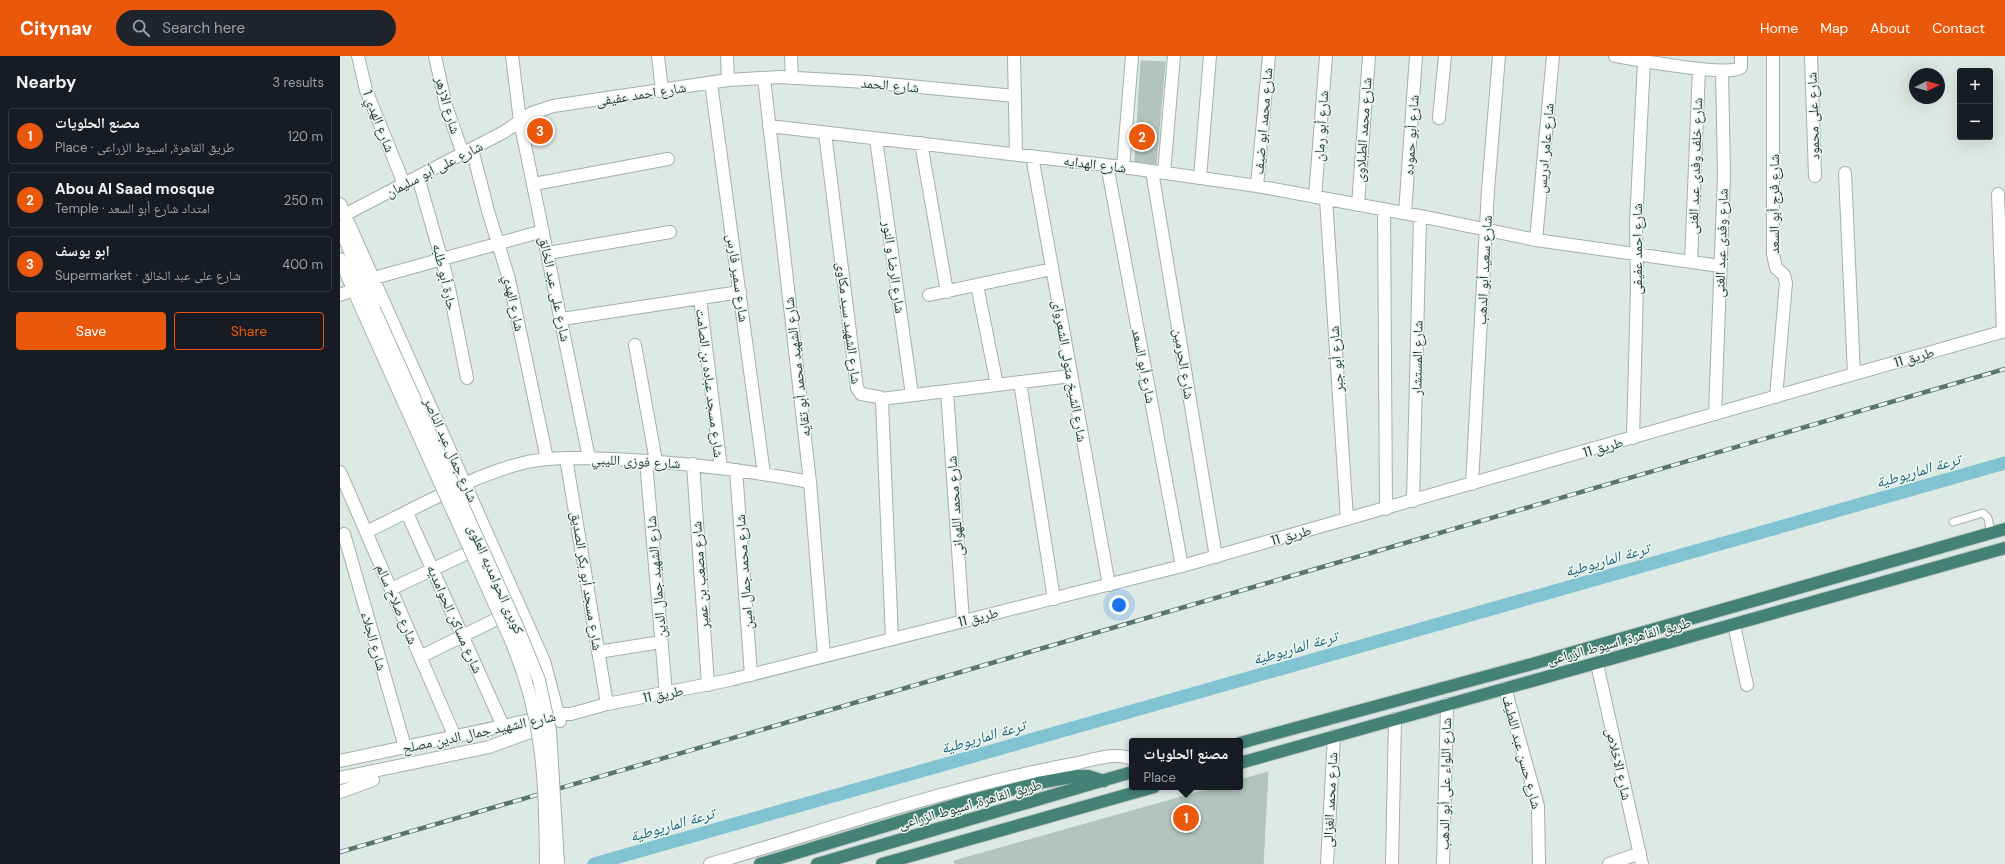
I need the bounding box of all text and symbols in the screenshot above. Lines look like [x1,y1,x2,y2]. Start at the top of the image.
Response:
search box [116,10,396,46]
text: Citynav [20,16,92,41]
icon: search [130,17,152,39]
text: Search here [162,18,245,38]
text: Home [1760,19,1798,37]
text: Map [1820,19,1848,37]
text: About [1870,19,1910,37]
text: Contact [1932,19,1985,37]
street label: شارع محمد ابو ضيف [1249,67,1278,175]
north arrow [1909,68,1945,104]
map controls [1957,68,1993,140]
button: + [1957,68,1993,104]
text: Nearby [16,71,76,93]
street label: شارع على محمود [1802,72,1825,160]
street label: شارع الازهر [430,73,465,136]
street label: شارع الحمد [860,73,920,98]
text: 3 results [272,74,324,91]
street label: شارع محمد الطبلاوى [1350,77,1377,183]
street label: شارع احمد عفيفى [595,78,688,111]
street label: شارع الهدي 1 [357,87,399,156]
street label: شارع أبو رمان [1310,90,1333,162]
street label: شارع أبو حموده [1399,94,1424,176]
street label: شارع خلف وفدى عبد الغنى [1684,97,1707,235]
street label: شارع عامر ادريس [1532,102,1559,194]
button: − [1957,104,1993,140]
text: مصنع الحلويات [55,113,140,133]
pin: 3 [527,116,553,146]
pin: 2 [1129,122,1155,152]
text: 1 [28,128,32,145]
text: 120 m [288,128,323,145]
street label: شارع على أبو سليمان [382,137,486,202]
text: Place · طريق القاهرة, اسيوط الزراعى [55,139,235,156]
street label: شارع الهدايه [1062,151,1127,178]
street label: شارع فرج أبو السعد [1765,154,1784,254]
text: Abou Al Saad mosque [55,179,215,199]
street label: شارع وفدى عبد الغنى [1710,188,1733,298]
text: 2 [26,192,34,209]
text: 250 m [284,192,323,209]
text: Temple · امتداد شارع أبو السعد [55,200,210,217]
street label: شارع احمد عفيفى [1628,203,1647,295]
street label: شارع سعيد أبو الدهب [1472,215,1497,325]
street label: شارع الرضا و النور [877,219,909,315]
street label: شارع سمير فارس [722,233,753,323]
street label: شارع على عبد الخالق [534,235,575,343]
text: ابو يوسف [55,241,110,261]
street label: حارة أبو طلبه [429,242,461,312]
text: 3 [26,256,34,273]
text: 400 m [282,256,323,273]
street label: شارع الشهيد سيد مكاوى [832,261,865,385]
text: Supermarket · شارع على عبد الخالق [55,267,241,284]
street label: شارع الهدي [497,273,529,333]
street label: شارع الشهيد محمد أبو تقايه [779,296,816,438]
street label: شارع الشيخ متولى الشعرواى [1048,299,1091,444]
street label: شارع مسجد عباده بن الصامت [691,307,728,459]
button: Save [16,312,166,350]
button: Share [174,312,324,350]
street label: شارع المستشار [1407,320,1428,397]
street label: شارع أبو جبر [1325,325,1348,394]
street label: شارع أبو السعد [1127,327,1160,405]
street label: شارع الحرمين [1169,327,1198,401]
street label: طريق 11 [1892,343,1937,372]
street label: شارع جمال عبد الناصر [419,394,482,506]
street label: طريق 11 [1581,433,1626,462]
water label: ترعة الماريوطية [1874,448,1966,493]
street label: شارع فوزى الليبي [591,450,681,475]
street label: شارع محمد اللهوانى [943,455,968,557]
street label: شارع مسجد أبو بكر الصديق [566,510,607,652]
street label: شارع محمد جمال امين [731,514,758,630]
street label: شارع الشهيد جمال الدين [642,515,671,639]
street label: شارع مصعب بن عمير [687,520,714,630]
street label: كوبرى الحوامديه العلوى [464,521,528,637]
street label: طريق 11 [1269,521,1314,550]
water label: ترعة الماريوطية [1563,537,1655,582]
street label: شارع صلاح سالم [371,561,422,647]
street label: شارع مساكن الحوامديه [422,562,487,676]
your location [1109,595,1129,615]
street label: طريق 11 [956,603,1000,632]
street label: شارع الجلاء [356,609,391,673]
street label: طريق القاهرة, اسيوط الزراعى [1545,613,1693,670]
water label: ترعة الماريوطية [1251,625,1343,670]
street label: طريق 11 [641,681,685,708]
street label: شارع حسن عبد اللطيف [1497,693,1546,811]
street label: شارع الشهيد جمال الدين مصلح [401,707,558,758]
water label: ترعة الماريوطية [939,714,1031,759]
street label: شارع اللواء على أبو الدهب [1435,718,1456,850]
street label: شارع الاخلاص [1601,726,1636,802]
popup [1129,738,1243,790]
text: مصنع الحلويات [1144,744,1228,764]
street label: شارع محمد الغزالى [1319,752,1342,848]
text: Place [1144,769,1176,786]
street label: طريق القاهرة, اسيوط الزراعى [896,775,1044,834]
water label: ترعة الماريوطية [628,802,720,847]
pin: 1 [1173,803,1199,833]

